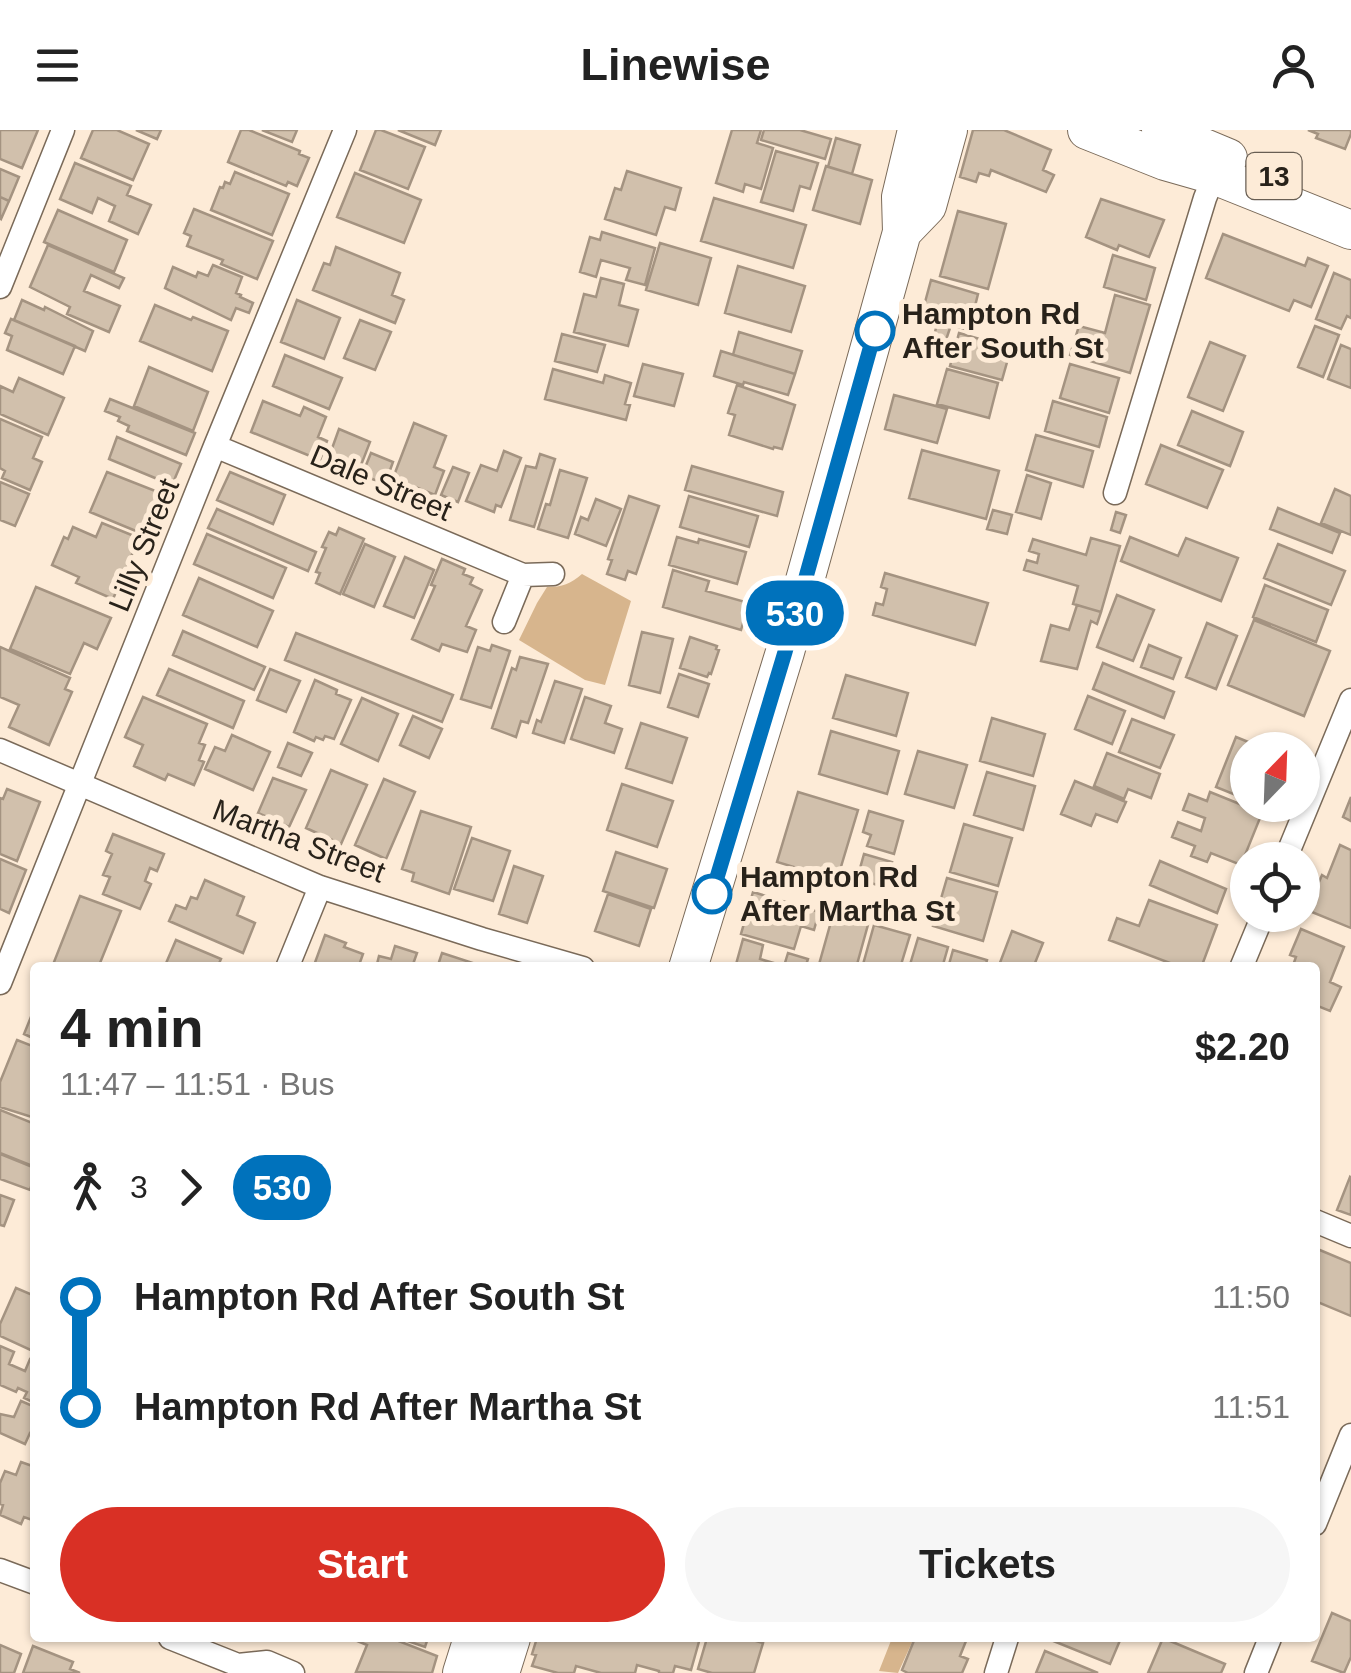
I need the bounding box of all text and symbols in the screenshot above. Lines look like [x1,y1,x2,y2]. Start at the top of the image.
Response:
icon: menu [30,38,85,93]
icon: person [1266,38,1321,93]
text: Linewise [580,39,771,90]
road number: 13 [1246,153,1302,199]
place label: Hampton Rd After South St [902,297,1104,364]
marker: Hampton Rd After South St [856,312,894,350]
street label: Dale Street [306,438,457,527]
street label: Lilly Street [102,473,185,616]
line badge: 530 [738,580,852,646]
text: 530 [766,594,824,633]
north arrow [1230,732,1320,822]
map controls [1230,732,1320,932]
street label: Martha Street [208,793,391,889]
button: locate [1230,842,1320,932]
place label: Hampton Rd After Martha St [740,860,955,927]
marker: Hampton Rd After Martha St [693,875,731,913]
text: 4 min [60,997,204,1059]
text: $2.20 [1195,1026,1290,1068]
text: 11:47 – 11:51 · Bus [60,1066,335,1102]
icon: walk [60,1160,115,1215]
icon: forward [163,1160,218,1215]
text: 530 [253,1168,311,1207]
text: 3 [130,1169,148,1205]
text: Hampton Rd After South St [134,1276,624,1318]
text: 11:50 [1212,1279,1290,1315]
text: Hampton Rd After Martha St [134,1386,641,1428]
text: 11:51 [1212,1389,1290,1425]
button: Start [60,1507,665,1622]
button: Tickets [685,1507,1290,1622]

